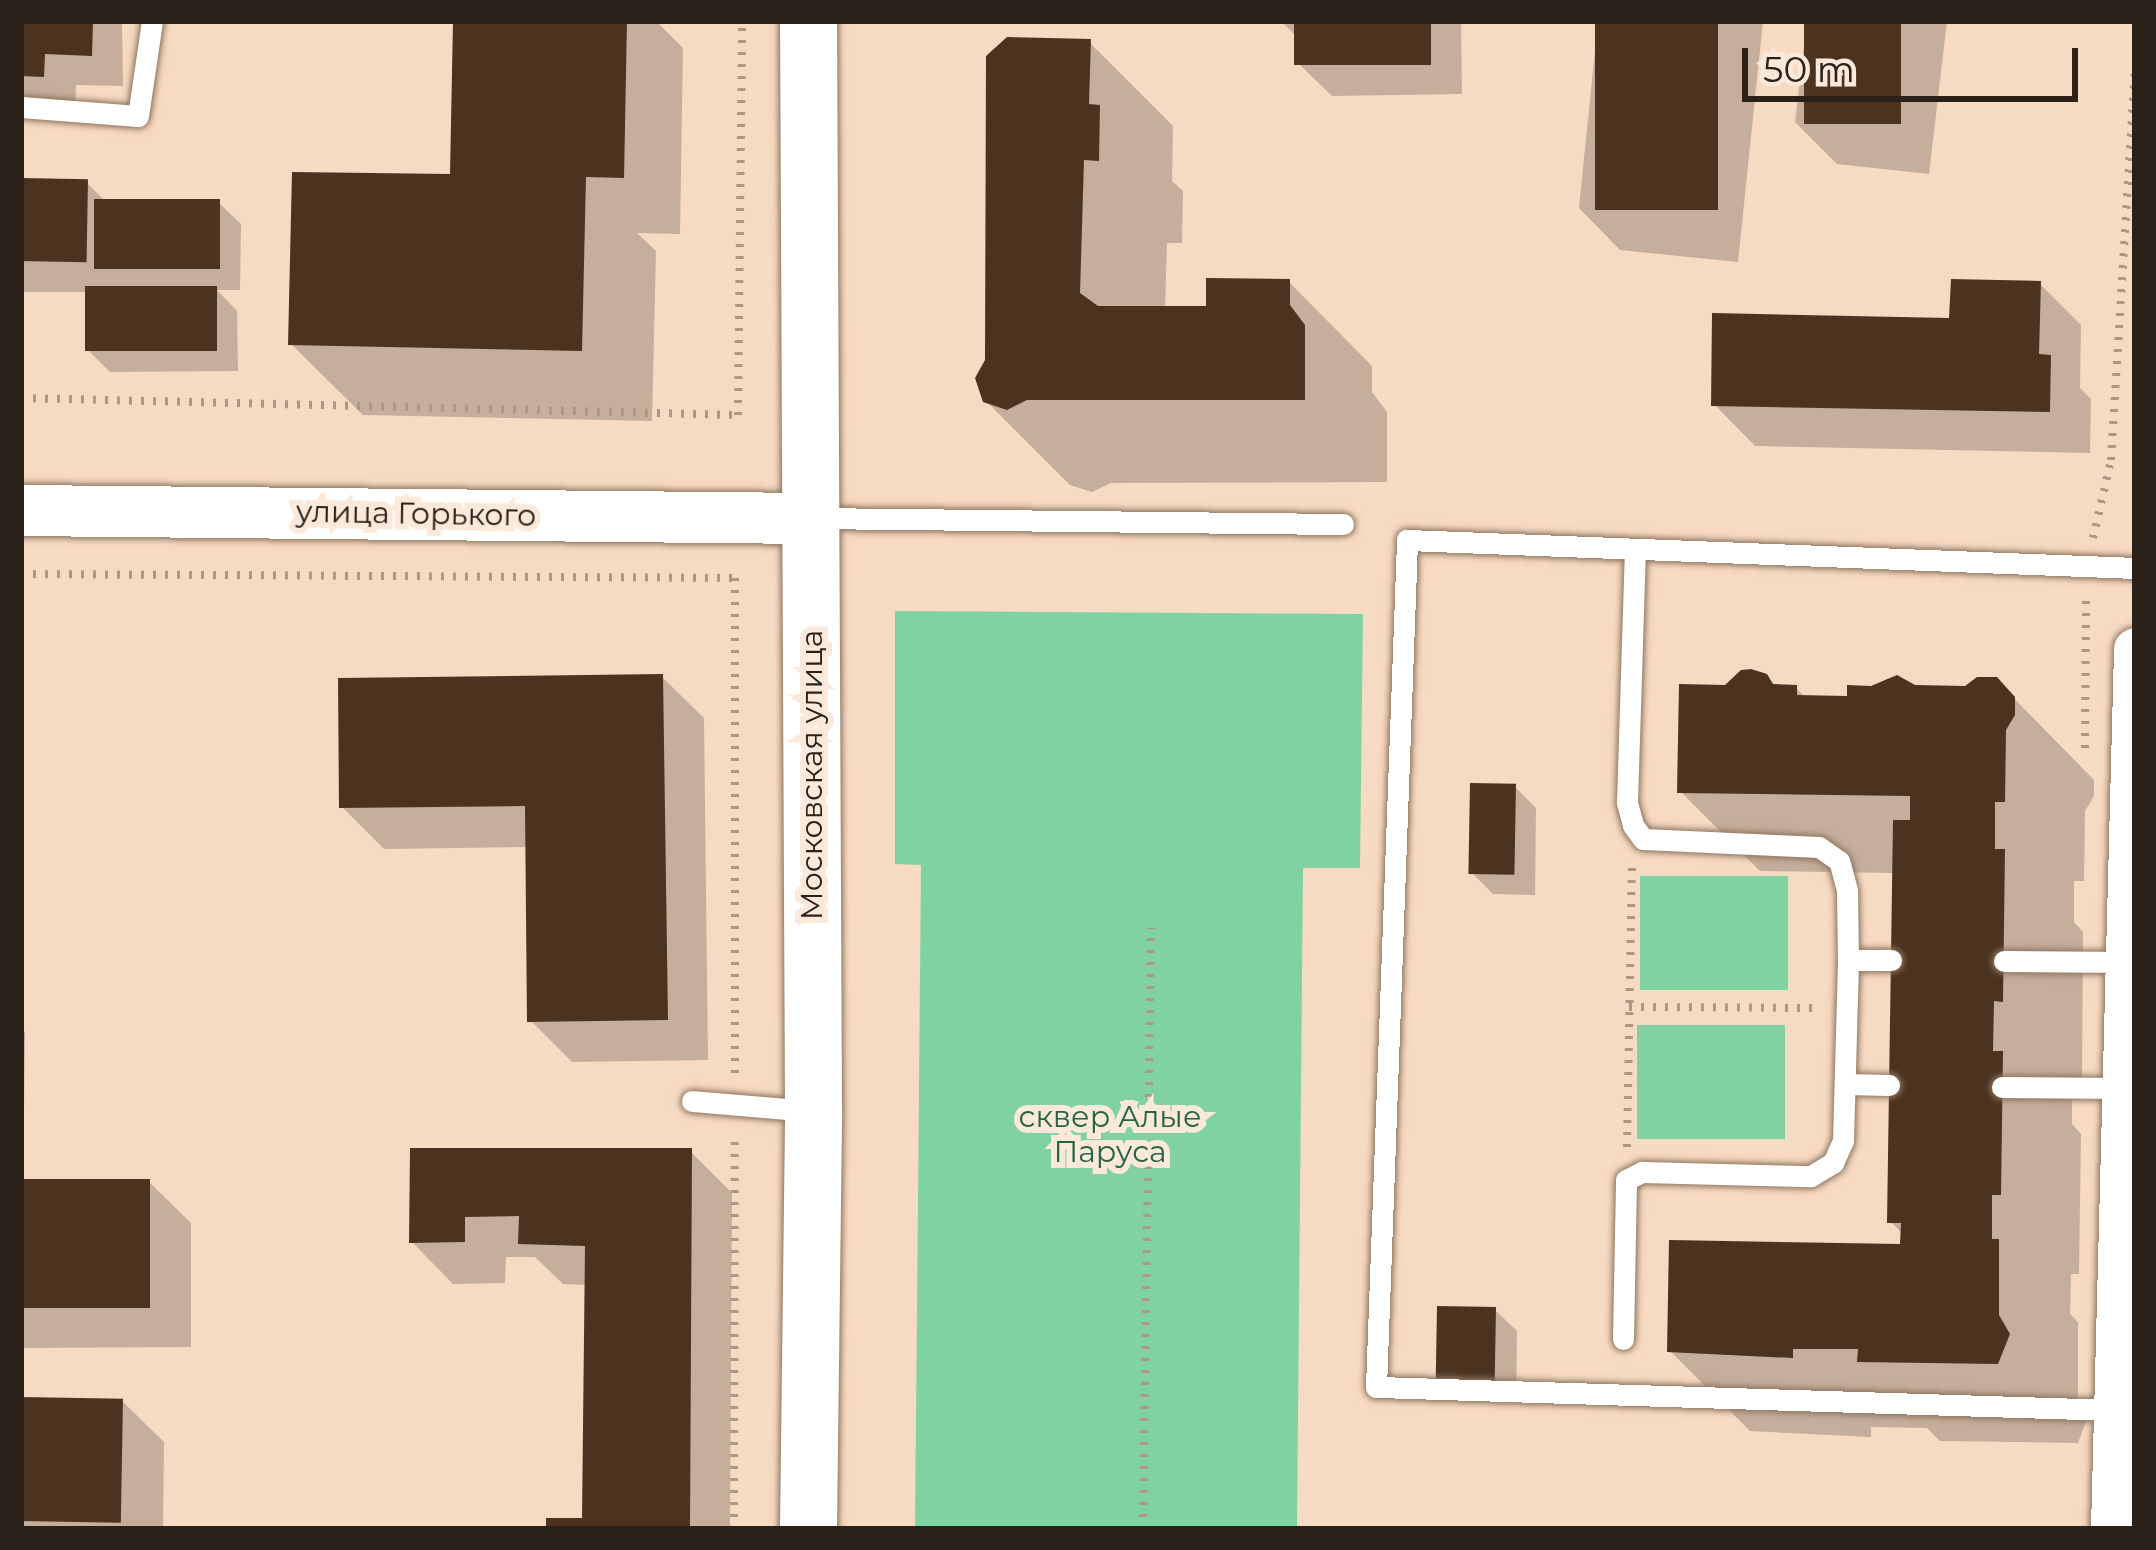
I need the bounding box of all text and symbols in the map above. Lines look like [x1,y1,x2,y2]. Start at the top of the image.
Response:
scale bar [1748,24,2084,98]
text: 50 m [1763,47,1855,91]
street label: улица Горького [296,494,536,534]
street label: Московская улица [794,630,830,920]
park label: сквер Алые Паруса [1019,1099,1201,1170]

